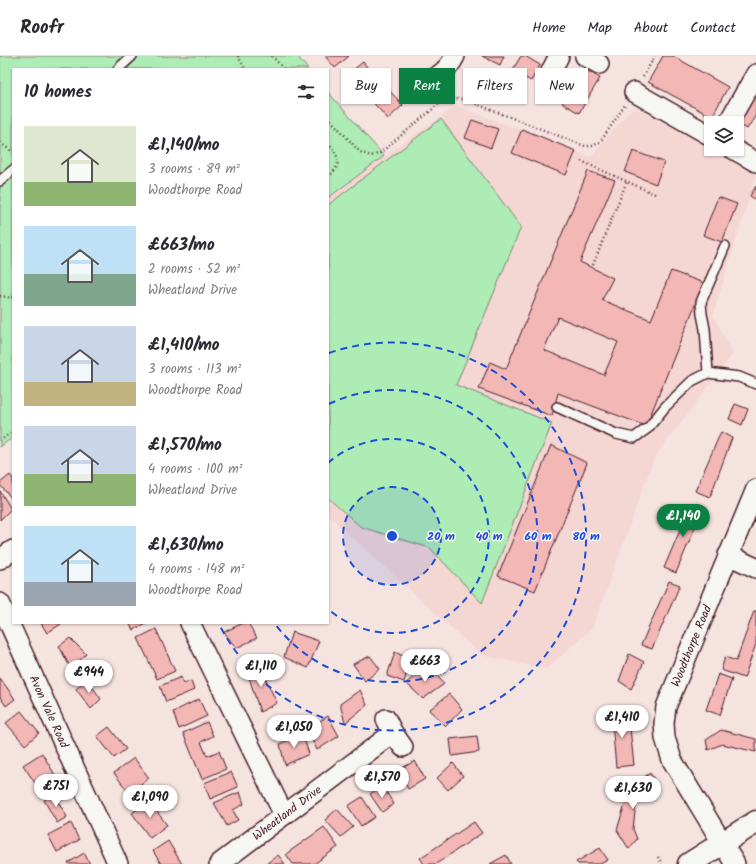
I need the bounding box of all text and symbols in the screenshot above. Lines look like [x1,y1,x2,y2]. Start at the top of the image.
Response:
text: Roofr [20,13,64,43]
text: Home [532,17,566,39]
text: Map [588,17,612,39]
text: About [634,17,668,39]
text: Contact [690,17,736,39]
chip: Buy [341,68,391,104]
chip: Rent [399,68,455,104]
chip: Filters [463,68,527,104]
chip: New [535,68,588,104]
text: 10 homes [24,79,92,106]
icon: filters [295,81,317,103]
map controls [704,116,744,156]
button: layers [704,116,744,156]
text: £1,140/mo [148,132,220,159]
icon: home [56,142,104,190]
text: 3 rooms · 89 m² [148,159,240,180]
text: Woodthorpe Road [148,180,242,201]
text: £663/mo [148,232,215,259]
icon: home [56,242,104,290]
text: 2 rooms · 52 m² [148,259,240,280]
text: Wheatland Drive [148,280,237,301]
text: £1,410/mo [148,332,220,359]
icon: home [56,342,104,390]
text: 3 rooms · 113 m² [148,359,241,380]
text: Woodthorpe Road [148,380,242,401]
text: £1,570/mo [148,432,222,459]
icon: home [56,442,104,490]
text: 4 rooms · 100 m² [148,459,243,480]
text: Wheatland Drive [148,480,237,501]
pin: £1,140 [650,504,716,538]
text: £1,140 [666,506,700,527]
text: 20 m [427,527,455,546]
text: 40 m [475,527,503,546]
text: 60 m [524,527,552,546]
text: 80 m [572,527,600,546]
centre of rings [385,529,399,543]
text: £1,630/mo [148,532,224,559]
icon: home [56,542,104,590]
text: 4 rooms · 148 m² [148,559,245,580]
text: Woodthorpe Road [148,580,242,601]
street label: Woodthorpe Road [666,601,717,690]
pin: £663 [401,649,449,683]
text: £663 [410,651,440,672]
pin: £1,110 [228,654,294,688]
text: £1,110 [245,656,277,677]
pin: £944 [65,660,113,694]
text: £944 [74,662,104,683]
street label: Avon Vale Road [24,672,74,752]
pin: £1,410 [589,705,655,739]
text: £1,410 [605,707,639,728]
pin: £1,050 [261,715,327,749]
text: £1,050 [276,717,312,738]
pin: £1,570 [349,765,415,799]
text: £1,570 [364,767,400,788]
pin: £751 [32,774,80,808]
text: £751 [43,776,69,797]
pin: £1,630 [600,776,666,810]
text: £1,630 [614,778,652,799]
street label: Wheatland Drive [249,781,326,846]
pin: £1,090 [117,785,183,819]
text: £1,090 [132,787,168,808]

